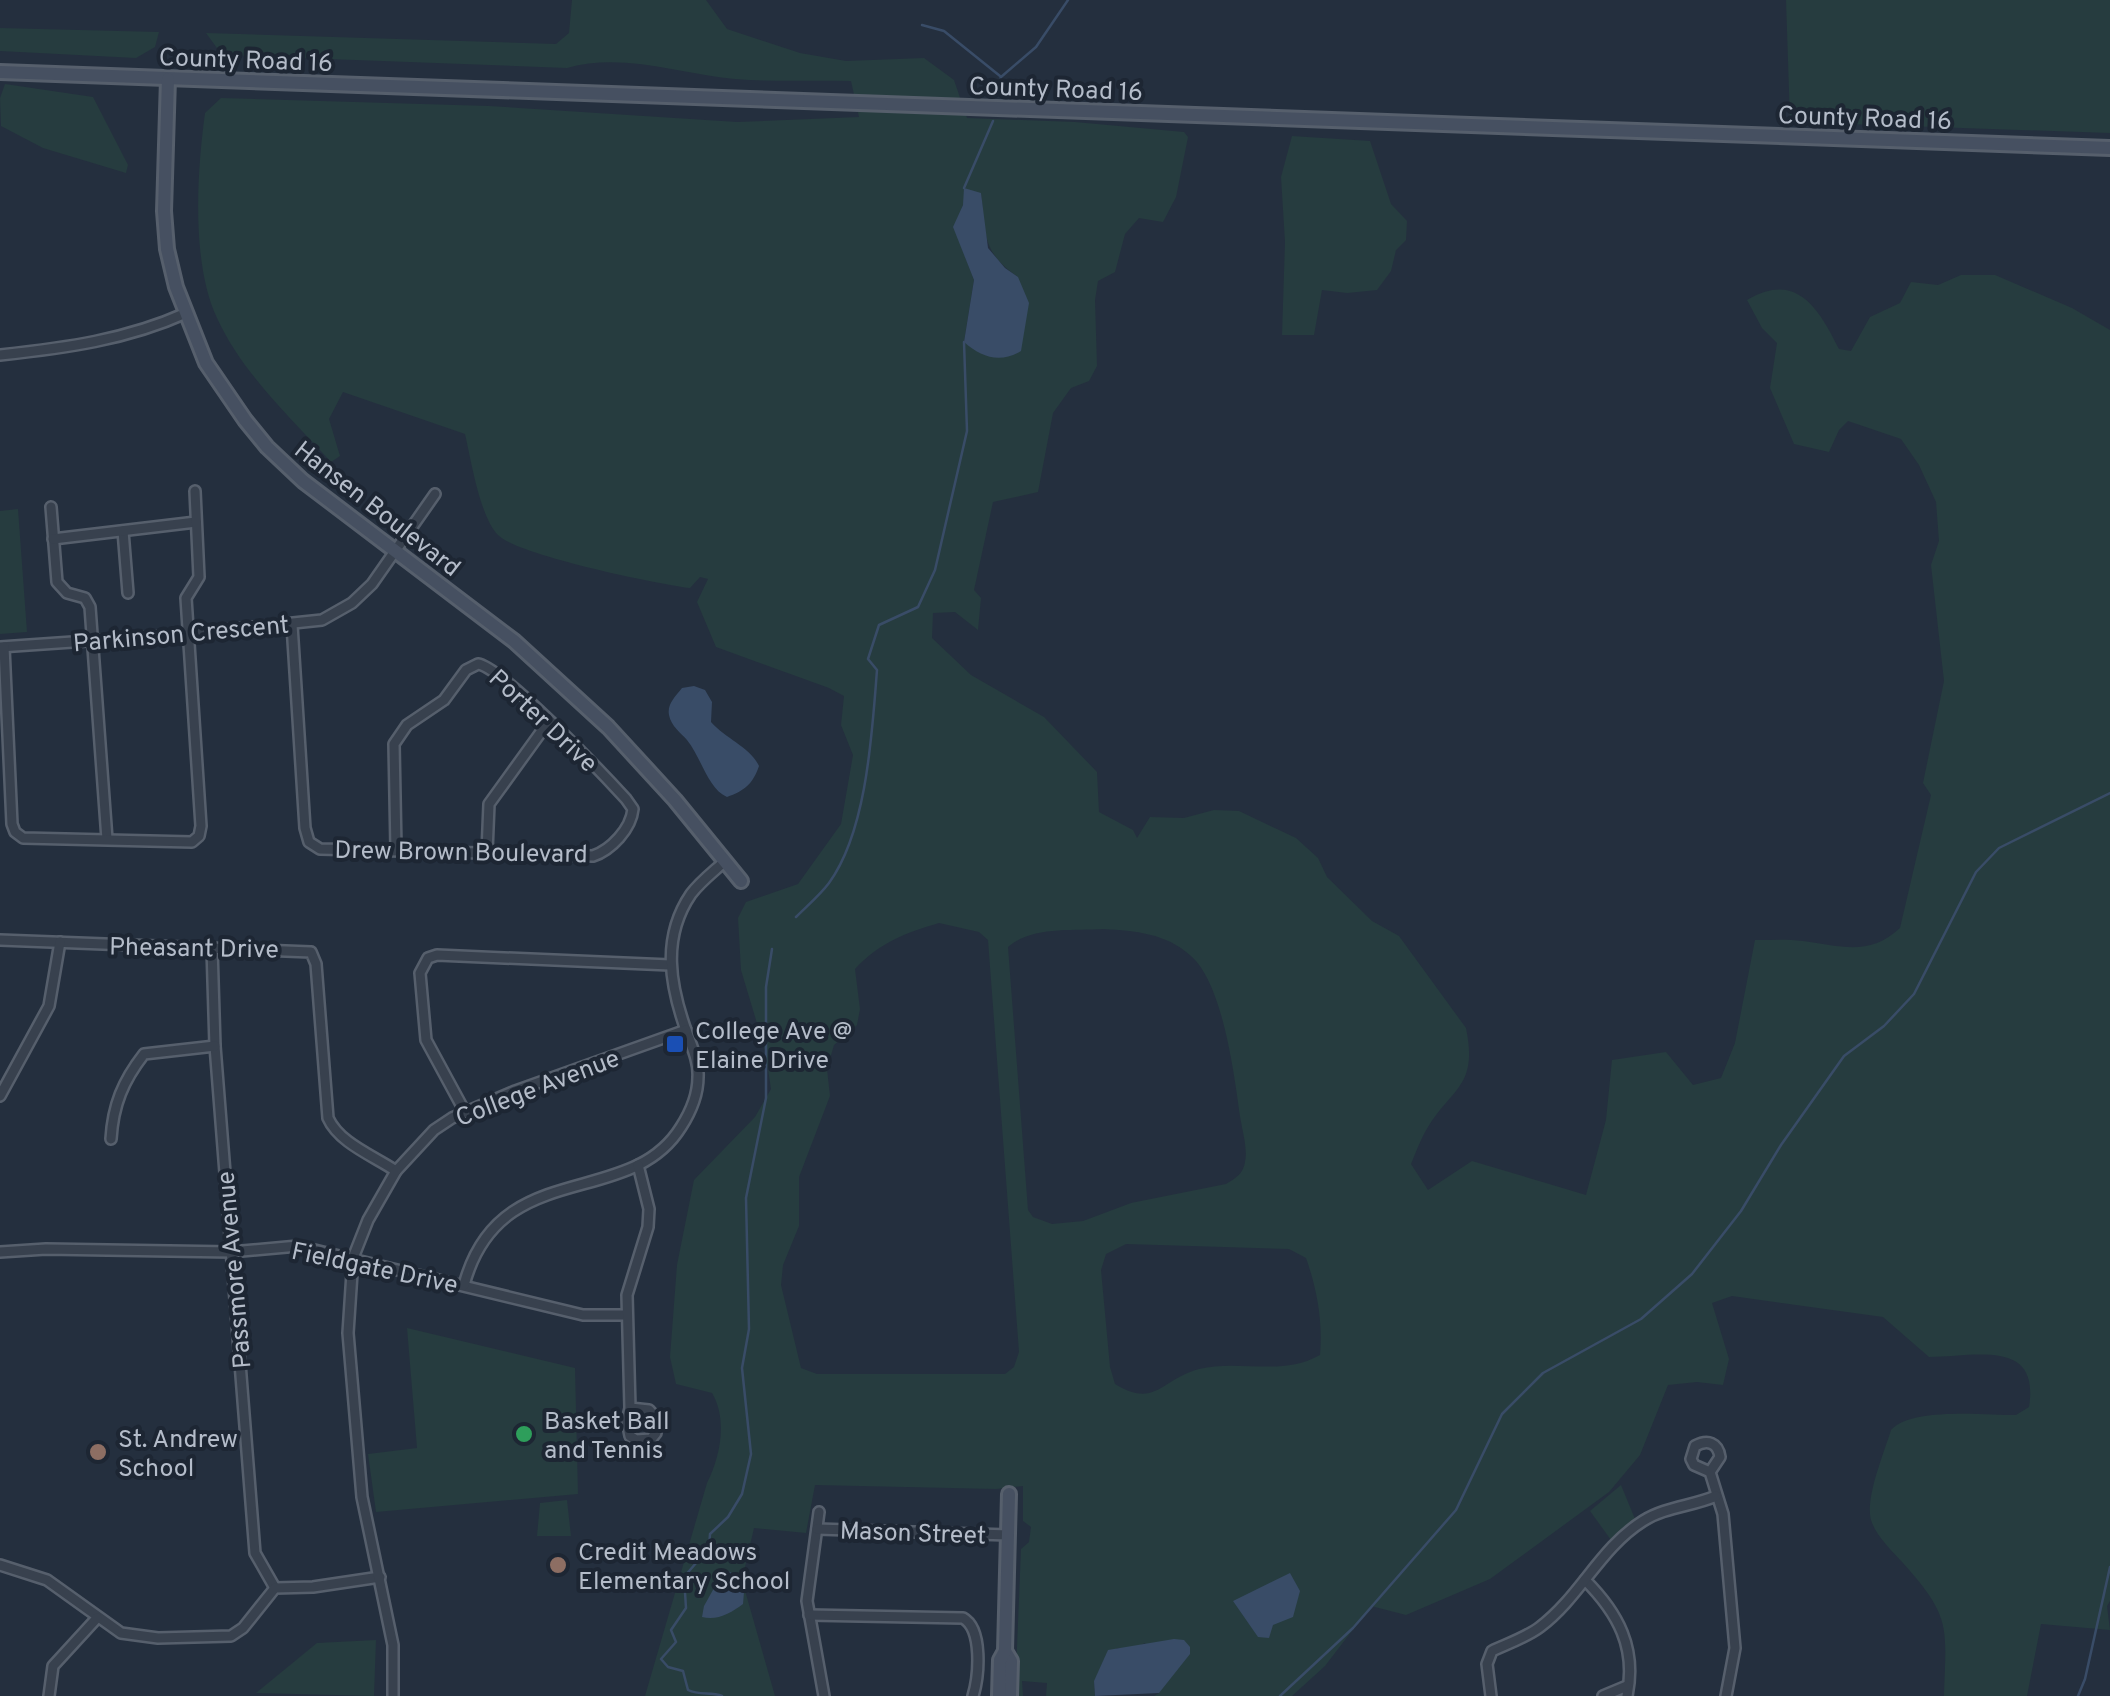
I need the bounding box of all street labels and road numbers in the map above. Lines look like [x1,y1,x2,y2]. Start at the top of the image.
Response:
street label: County Road 16 [158,43,334,81]
street label: County Road 16 [968,72,1144,110]
street label: County Road 16 [1777,101,1953,139]
street label: Hansen Boulevard [287,435,466,585]
street label: Parkinson Crescent [72,611,291,661]
street label: Porter Drive [481,664,603,781]
street label: Drew Brown Boulevard [334,836,588,872]
street label: Pheasant Drive [109,933,279,967]
street label: College Avenue [452,1044,625,1136]
street label: Passmore Avenue [211,1170,261,1370]
street label: Fieldgate Drive [288,1237,460,1303]
street label: Mason Street [839,1516,987,1554]

